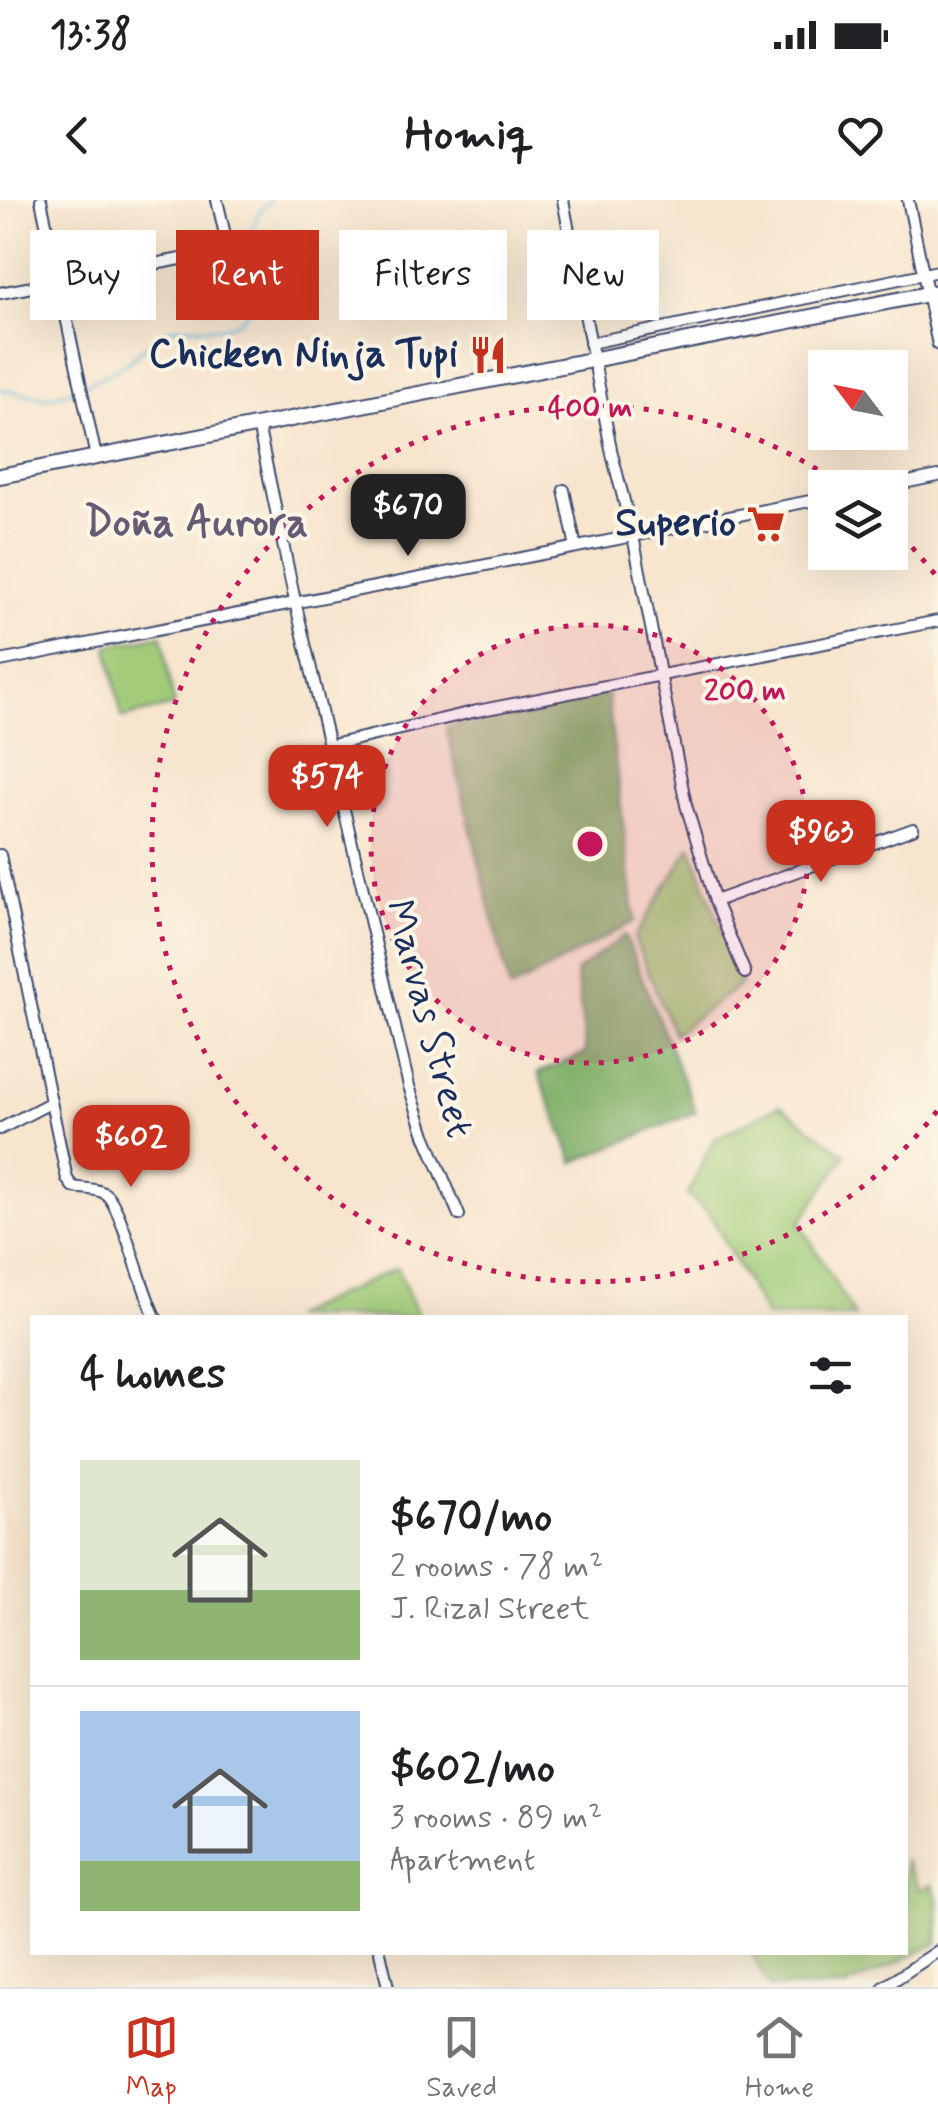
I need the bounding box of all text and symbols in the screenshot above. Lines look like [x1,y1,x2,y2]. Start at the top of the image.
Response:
text: 13:38 [50,11,131,60]
text: Homiq [405,106,533,165]
icon: back [50,108,105,163]
icon: heart [833,108,888,163]
chip: Buy [30,230,156,320]
chip: Rent [176,230,319,320]
chip: Filters [339,230,507,320]
chip: New [527,230,659,320]
place label: Chicken Ninja Tupi [149,329,458,381]
restaurant icon: Chicken Ninja Tupi [467,334,509,376]
north arrow [808,350,908,450]
map controls [808,350,908,570]
text: 400 m [548,389,632,428]
button: layers [808,470,908,570]
pin: $670 [349,474,467,559]
text: $670 [373,485,443,527]
district label: Doña Aurora [84,496,308,551]
place label: Superio [615,498,736,550]
supermarket icon: Superio [745,503,787,545]
text: 200 m [704,672,786,711]
pin: $574 [268,745,386,830]
text: $574 [291,756,364,798]
pin: $963 [762,800,880,885]
text: $963 [788,811,854,853]
centre of rings [572,826,608,862]
street label: Marvas Street [371,894,485,1144]
pin: $602 [72,1105,190,1190]
text: $602 [95,1116,167,1158]
text: 4 homes [80,1348,226,1403]
icon: filters [803,1348,858,1403]
text: $670/mo [390,1491,552,1546]
icon: home [160,1500,280,1620]
text: 2 rooms · 78 m² [390,1546,603,1588]
text: J. Rizal Street [390,1588,589,1630]
text: $602/mo [390,1742,555,1797]
icon: home [160,1751,280,1871]
text: 3 rooms · 89 m² [390,1797,602,1839]
text: Apartment [390,1839,535,1881]
tab: Map [124,2010,179,2107]
tab: Saved [426,2010,497,2107]
tab: Home [745,2010,814,2107]

